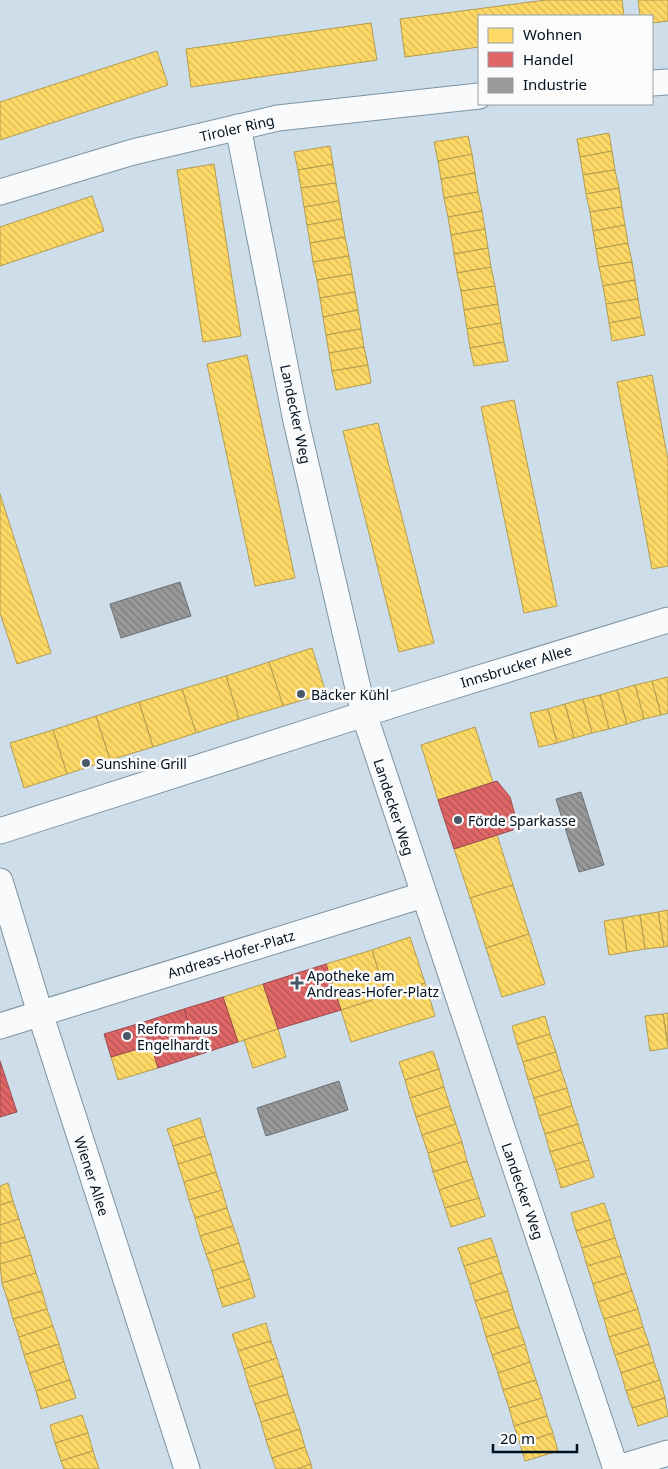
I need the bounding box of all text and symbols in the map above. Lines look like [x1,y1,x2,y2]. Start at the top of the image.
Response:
legend [478,15,653,105]
text: Wohnen [523,24,582,44]
text: Handel [523,49,573,69]
text: Industrie [523,74,587,94]
street label: Tiroler Ring [198,110,276,146]
street label: Landecker Weg [276,363,316,465]
street label: Innsbrucker Allee [458,640,574,692]
place label: Bäcker Kühl [311,685,389,704]
marker: Bäcker Kühl [295,688,307,700]
place label: Sunshine Grill [96,754,187,773]
street label: Landecker Weg [369,756,419,858]
marker: Sunshine Grill [80,757,92,769]
place label: Förde Sparkasse [468,811,576,830]
marker: Förde Sparkasse [452,814,464,826]
street label: Andreas-Hofer-Platz [165,925,297,982]
place label: Apotheke am Andreas-Hofer-Platz [307,966,440,1001]
marker: Apotheke am Andreas-Hofer-Platz [291,977,303,989]
place label: Reformhaus Engelhardt [137,1019,218,1054]
marker: Reformhaus Engelhardt [121,1030,133,1042]
street label: Wiener Allee [70,1134,114,1218]
street label: Landecker Weg [498,1140,548,1242]
scale bar [493,1422,577,1454]
text: 20 m [500,1428,535,1448]

